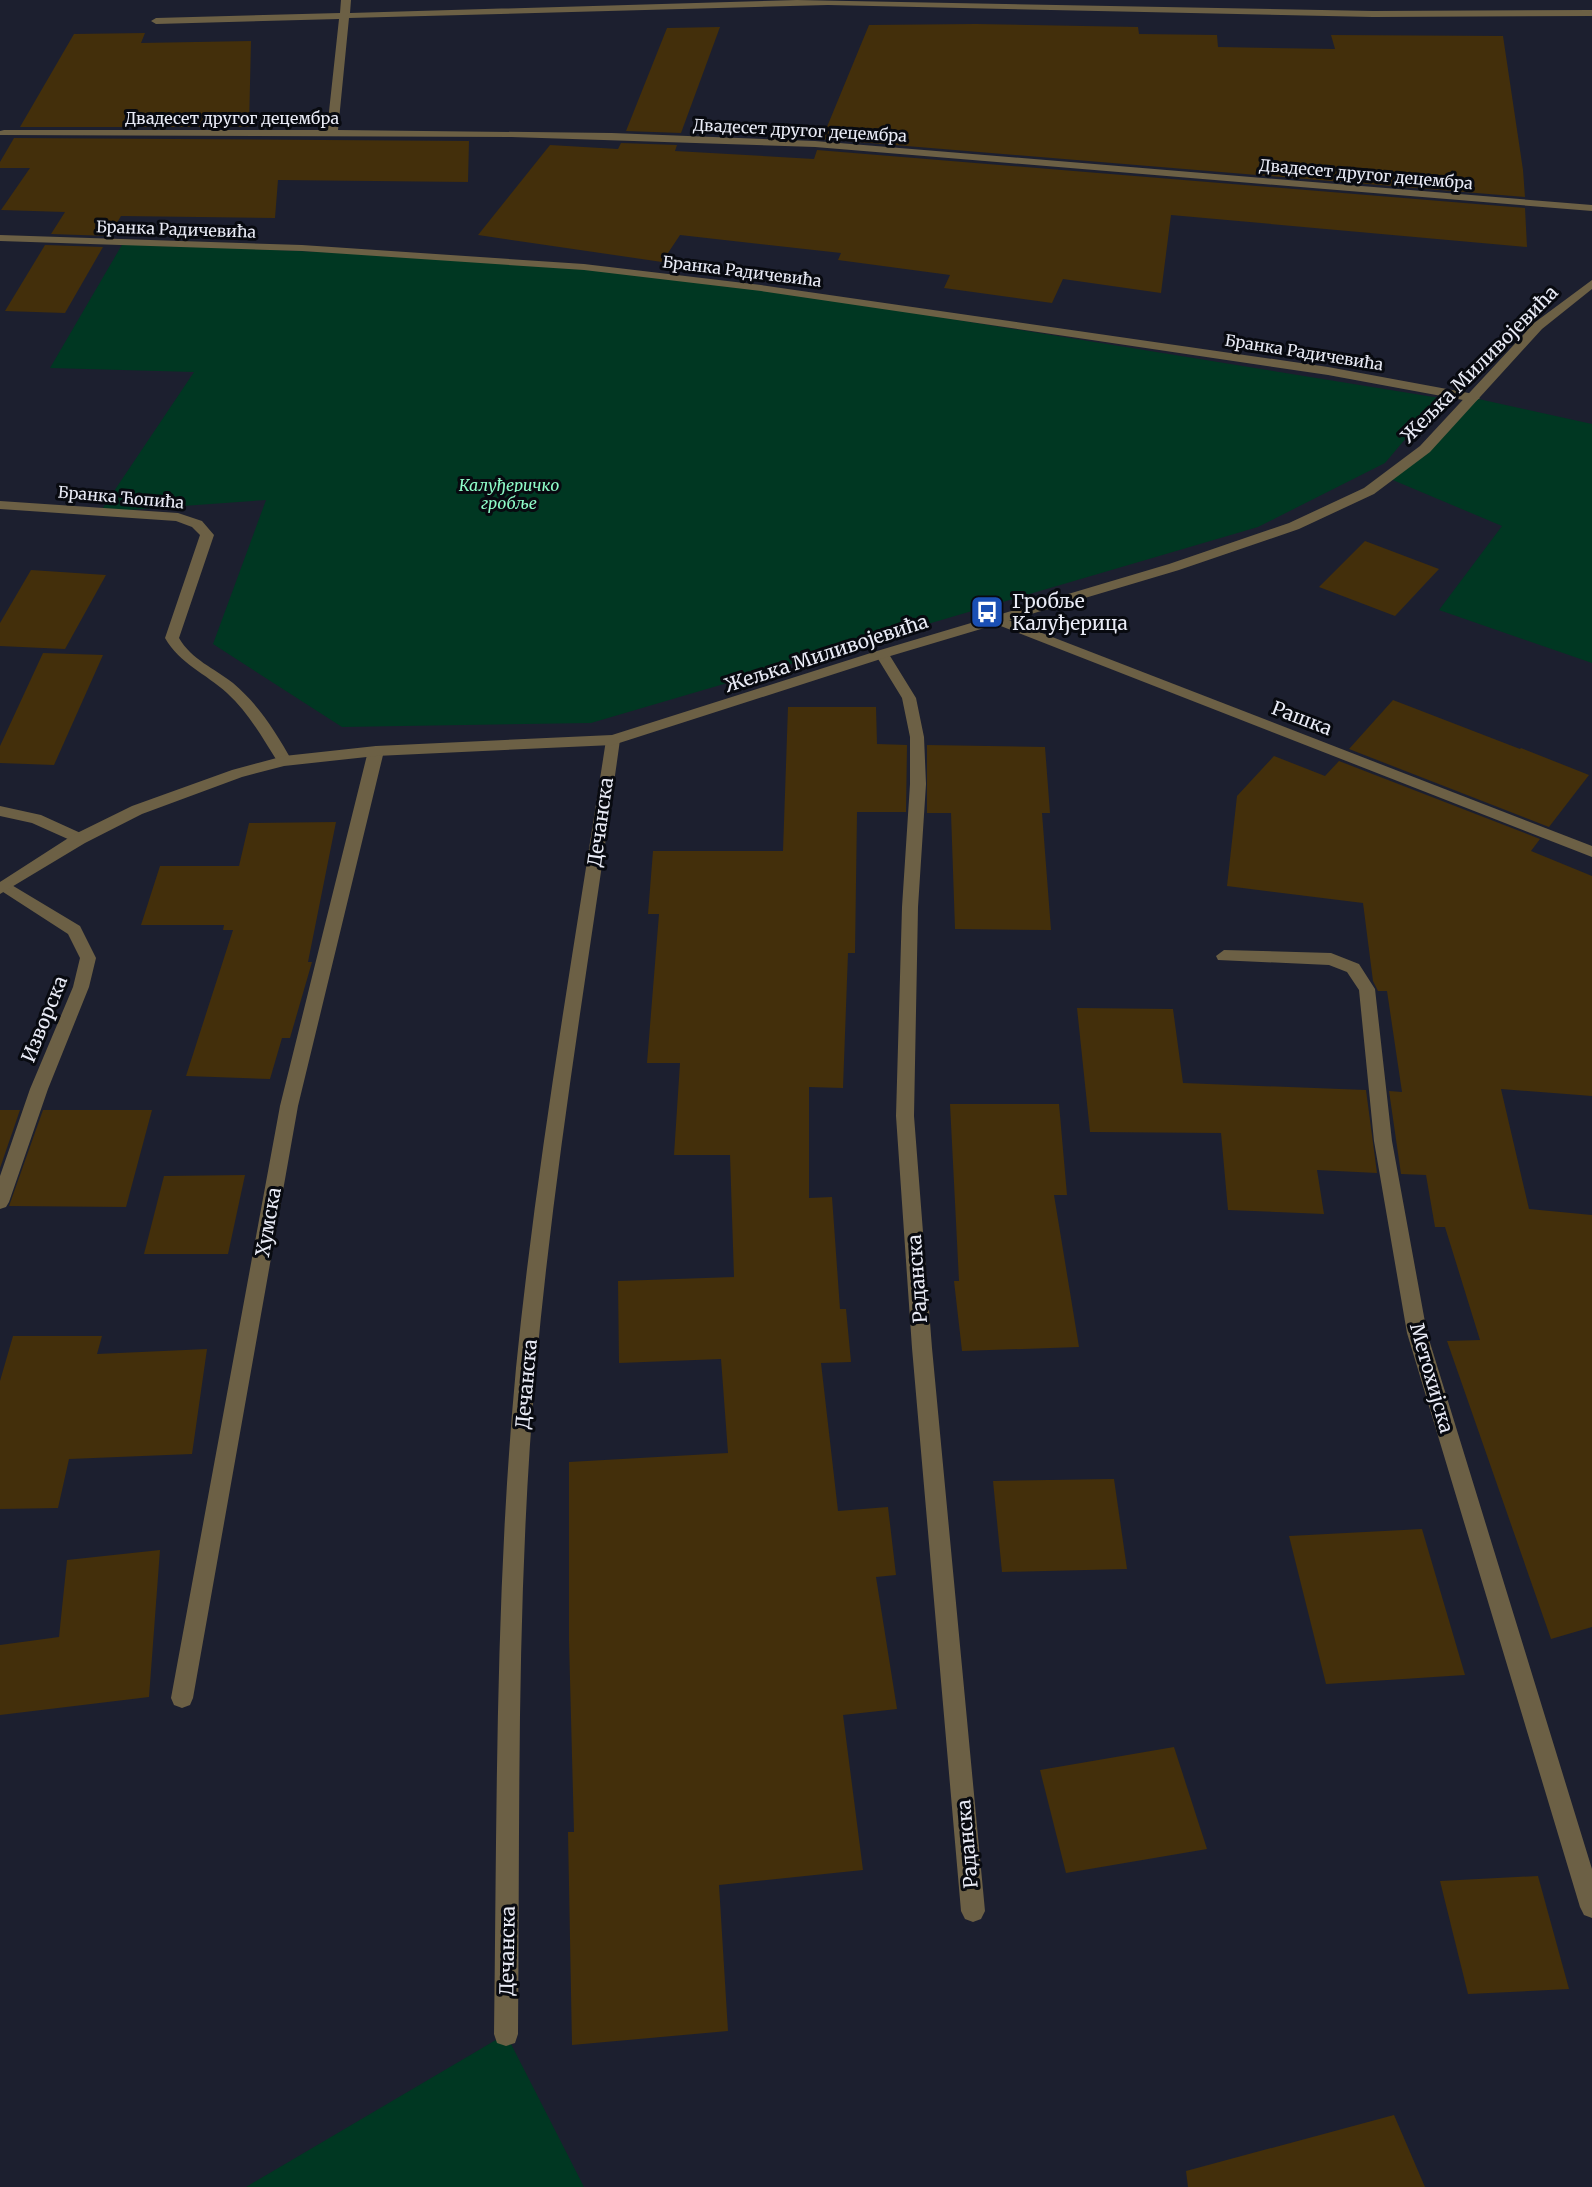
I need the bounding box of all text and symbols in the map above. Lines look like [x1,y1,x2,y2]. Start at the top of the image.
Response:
street label: Двадесет другог децембра [125,108,340,128]
street label: Двадесет другог децембра [692,114,908,146]
street label: Двадесет другог децембра [1258,155,1474,193]
street label: Бранка Радичевића [96,216,257,242]
street label: Бранка Радичевића [661,251,823,291]
street label: Жељка Миливојевића [1395,280,1563,448]
street label: Бранка Радичевића [1223,330,1385,374]
park label: Калуђеричко гробље [459,475,559,513]
street label: Бранка Ћопића [57,482,185,513]
place label: Гробље Калуђерица [1012,589,1128,635]
bus stop icon: Гробље Калуђерица [968,593,1006,631]
street label: Жељка Миливојевића [721,609,931,697]
street label: Рашка [1268,696,1336,740]
street label: Дечанска [582,776,618,868]
street label: Изворска [16,972,72,1066]
street label: Хумска [250,1185,286,1259]
street label: Раданска [902,1234,932,1324]
street label: Метохијска [1405,1320,1459,1436]
street label: Дечанска [510,1338,542,1430]
street label: Раданска [951,1799,983,1889]
street label: Дечанска [494,1906,520,1996]

